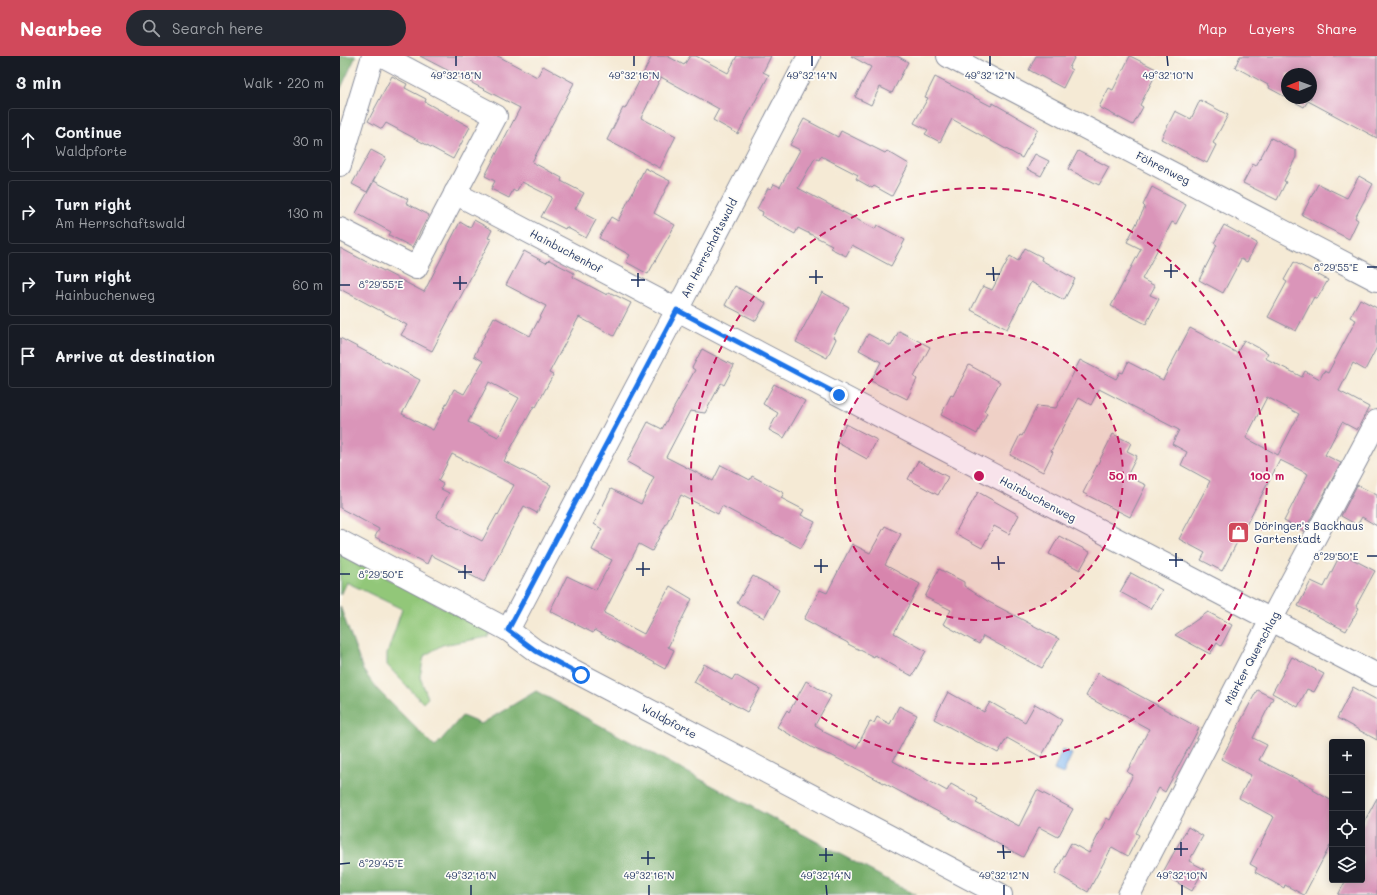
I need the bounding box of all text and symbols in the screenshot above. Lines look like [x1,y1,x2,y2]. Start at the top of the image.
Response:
search box [126,10,406,46]
text: Nearbee [20,16,102,41]
icon: search [140,17,162,39]
text: Search here [172,18,263,38]
text: Map [1198,19,1227,38]
text: Layers [1249,19,1295,38]
text: Share [1317,19,1357,38]
text: 49°32'18"N [431,68,481,82]
text: 49°32'16"N [609,68,659,82]
text: 49°32'14"N [787,68,837,82]
text: 49°32'12"N [965,68,1015,82]
text: 49°32'10"N [1143,68,1193,82]
north arrow [1281,68,1317,104]
text: 3 min [16,71,61,93]
text: Walk · 220 m [243,74,324,91]
text: Continue [55,122,122,142]
icon: ahead [17,129,39,151]
text: 30 m [293,132,323,149]
text: Waldpforte [55,142,127,159]
street label: Föhrenweg [1134,147,1193,188]
text: Turn right [55,194,132,214]
street label: Am Herrschaftswald [677,195,740,300]
icon: right [17,201,39,223]
text: 130 m [287,204,323,221]
text: Am Herrschaftswald [55,214,185,231]
street label: Hainbuchenhof [527,225,606,276]
text: 8°29'55"E [1314,260,1359,274]
text: Turn right [55,266,132,286]
icon: right [17,273,39,295]
text: 60 m [293,276,323,293]
text: 8°29'55"E [359,277,404,291]
text: Hainbuchenweg [55,286,155,303]
icon: arrive [17,345,39,367]
text: Arrive at destination [55,346,215,366]
route end [830,386,848,404]
text: 50 m [1109,467,1137,483]
text: 100 m [1250,467,1284,483]
centre of rings [972,469,986,483]
street label: Hainbuchenweg [997,472,1079,525]
place label: Döringer's Backhaus Gartenstadt [1254,518,1363,546]
shop icon: Döringer's Backhaus Gartenstadt [1225,519,1251,545]
text: 8°29'50"E [1314,549,1359,563]
text: 8°29'50"E [359,567,404,581]
street label: Märker Querschlag [1221,608,1283,707]
route start [572,666,590,684]
street label: Waldpforte [639,700,700,742]
map controls [1329,739,1365,883]
button: + [1329,739,1365,775]
button: − [1329,775,1365,811]
button: locate [1329,811,1365,847]
button: layers [1329,847,1365,883]
text: 8°29'45"E [359,856,404,870]
text: 49°32'18"N [446,868,496,882]
text: 49°32'16"N [624,868,674,882]
text: 49°32'14"N [801,868,851,882]
text: 49°32'12"N [979,868,1029,882]
text: 49°32'10"N [1157,868,1207,882]

